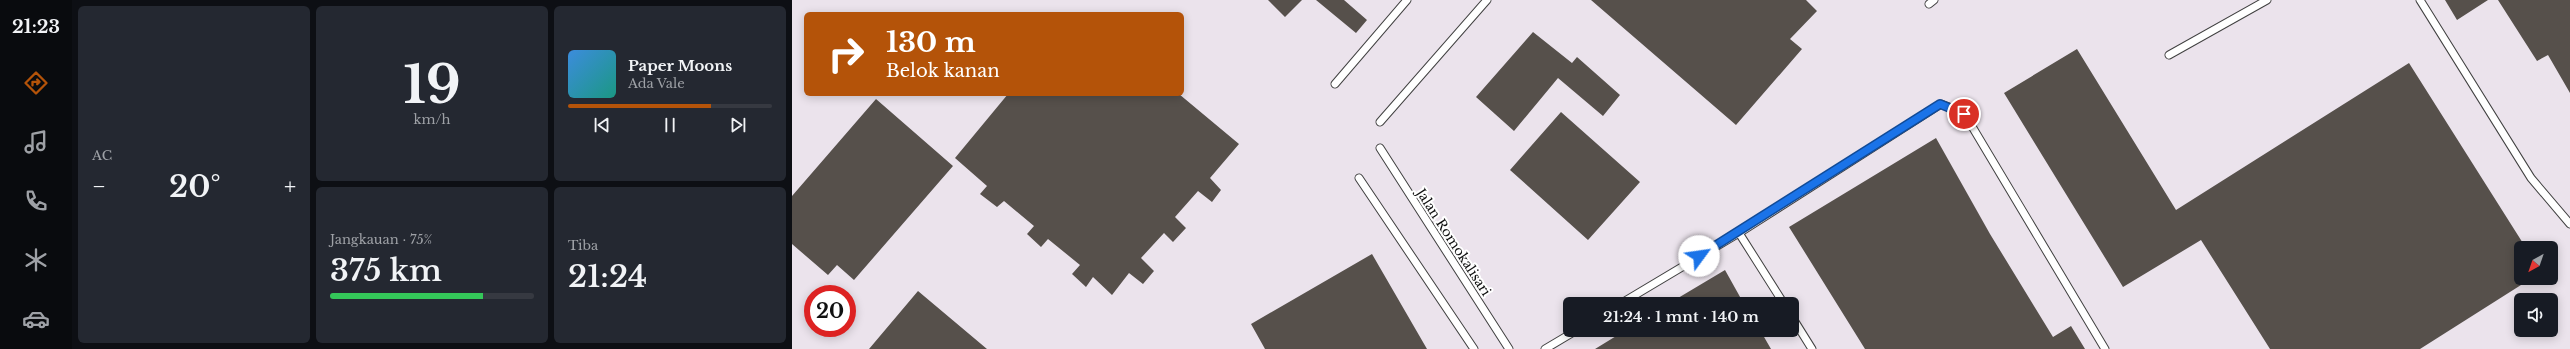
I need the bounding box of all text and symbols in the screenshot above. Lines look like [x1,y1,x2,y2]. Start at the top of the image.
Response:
text: 21:23 [12,16,60,38]
text: 130 m [886,25,976,60]
icon: right [820,28,872,80]
text: 19 [403,53,461,117]
text: Paper Moons [628,56,732,75]
text: Belok kanan [886,60,1000,82]
icon: directions [22,69,50,97]
text: Ada Vale [628,75,685,92]
pin [1947,97,1981,131]
icon: arrive [1953,103,1975,125]
text: km/h [414,111,450,128]
icon: previous [591,114,613,136]
icon: pause [659,114,681,136]
icon: next [727,114,749,136]
icon: music [22,128,50,156]
text: AC [92,147,112,164]
text: 20° [169,168,221,205]
text: − [92,173,106,200]
text: + [284,173,296,200]
street label: Jalan Romokalisari [1411,184,1495,300]
icon: phone [22,187,50,215]
text: Jangkauan · 75% [330,231,432,248]
position arrow [1678,235,1720,277]
text: Tiba [568,237,598,254]
north arrow [2514,241,2558,285]
map controls [2514,241,2558,337]
icon: climate [22,246,50,274]
text: 375 km [330,252,442,289]
text: 21:24 [568,258,647,295]
speed limit sign: 20 [804,285,856,337]
button: sound [2514,293,2558,337]
icon: car [22,305,50,333]
text: 21:24 · 1 mnt · 140 m [1603,307,1759,326]

